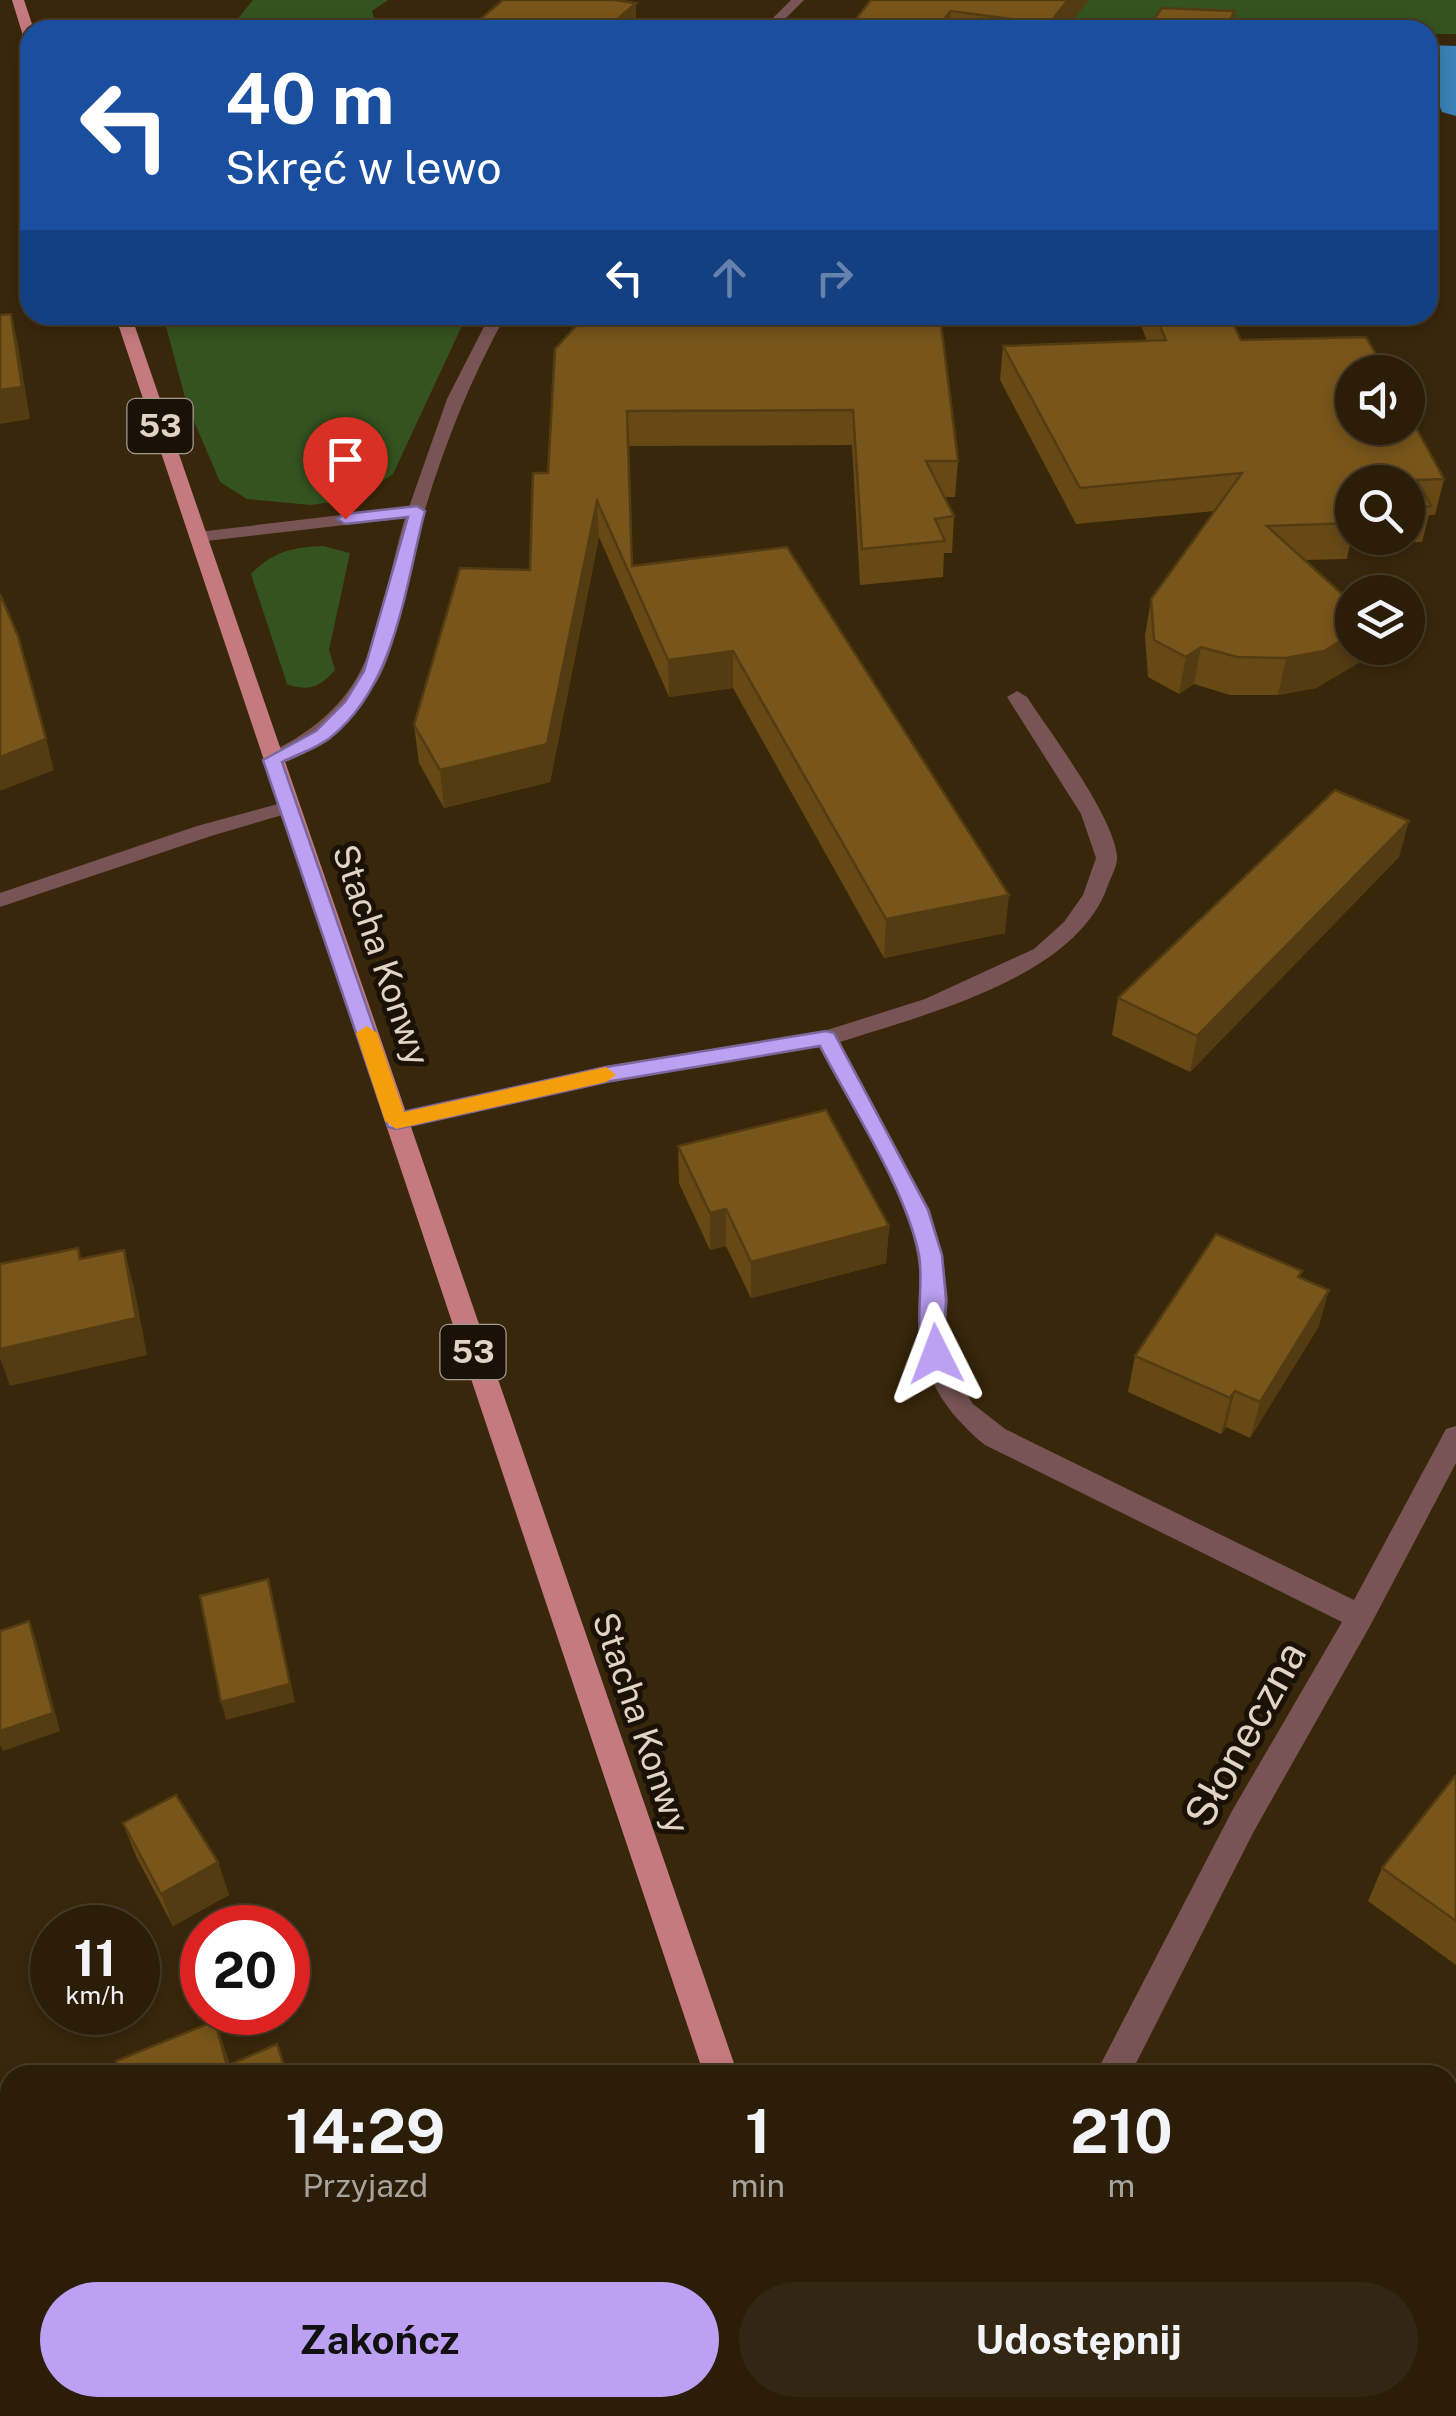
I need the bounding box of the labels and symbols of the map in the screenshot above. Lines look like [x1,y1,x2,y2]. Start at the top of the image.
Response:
road number: 53 [128,399,192,453]
pin [303,417,388,520]
street label: Stacha Konwy [324,839,438,1071]
position arrow [884,1302,988,1406]
road number: 53 [440,1325,506,1379]
street label: Stacha Konwy [584,1607,698,1839]
street label: Słoneczna [1174,1633,1315,1835]
speed limit sign: 20 [180,1905,310,2035]

